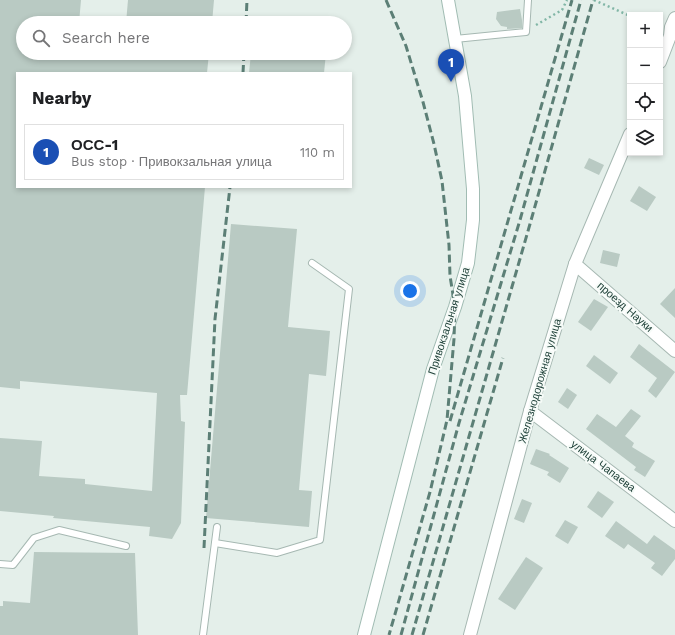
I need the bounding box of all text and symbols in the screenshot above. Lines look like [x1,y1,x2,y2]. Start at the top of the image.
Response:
map controls [627,12,663,156]
button: + [627,12,663,48]
search box [16,16,352,60]
icon: search [30,27,52,49]
text: Search here [62,29,150,47]
button: − [627,48,663,84]
pin: 1 [438,49,464,82]
button: locate [627,84,663,120]
text: Nearby [32,88,91,108]
button: layers [627,120,663,156]
text: ОСС-1 [71,136,118,154]
text: 1 [43,145,49,160]
text: 110 m [300,145,335,160]
text: Bus stop · Привокзальная улица [71,154,272,169]
street label: Привокзальная улица [425,265,473,376]
street label: проезд Науки [595,279,655,335]
your location [400,281,420,301]
street label: Железнодорожная улица [516,316,564,445]
street label: улица Чапаева [568,437,639,495]

